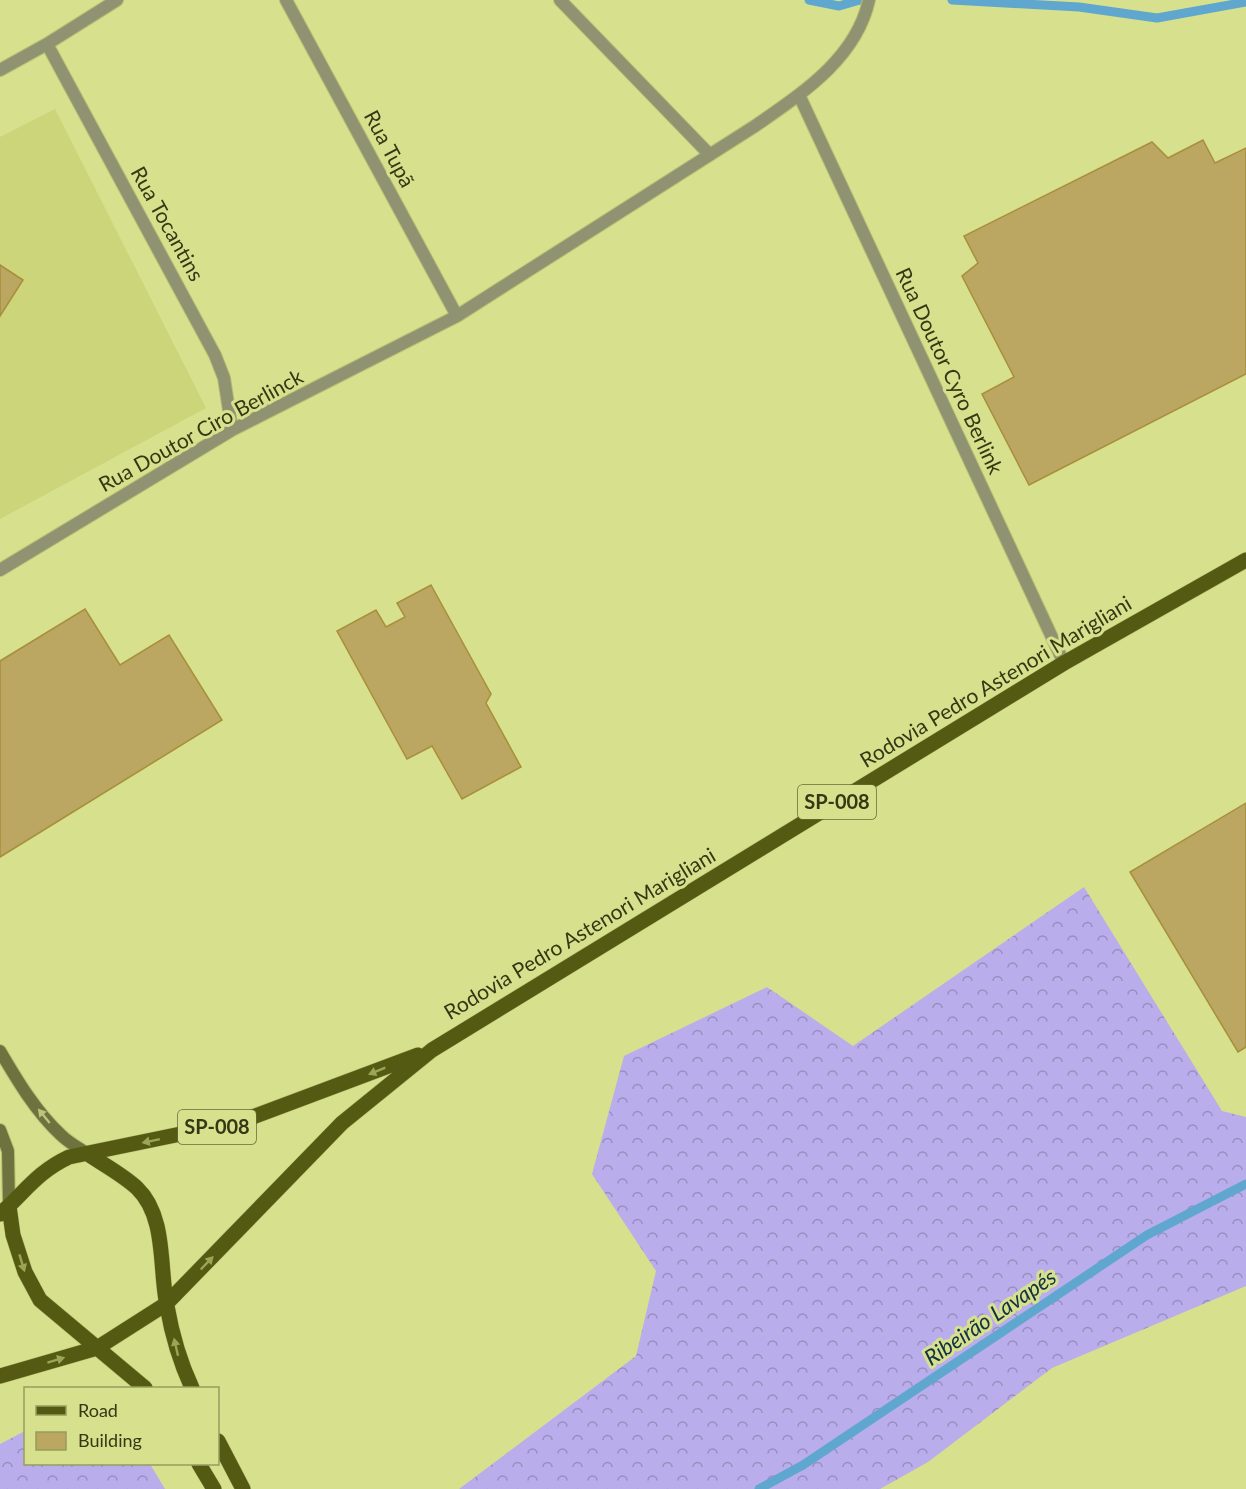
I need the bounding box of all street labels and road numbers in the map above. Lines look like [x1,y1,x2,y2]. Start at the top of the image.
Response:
street label: Rua Tupã [360,105,421,191]
street label: Rua Tocantins [127,162,210,285]
street label: Rua Doutor Cyro Berlink [891,263,1009,478]
street label: Rua Doutor Ciro Berlinck [94,363,307,496]
street label: Rodovia Pedro Astenori Marigliani [855,590,1135,772]
road number: SP-008 [798,785,876,819]
street label: Rodovia Pedro Astenori Marigliani [439,842,719,1024]
road number: SP-008 [178,1110,256,1144]

